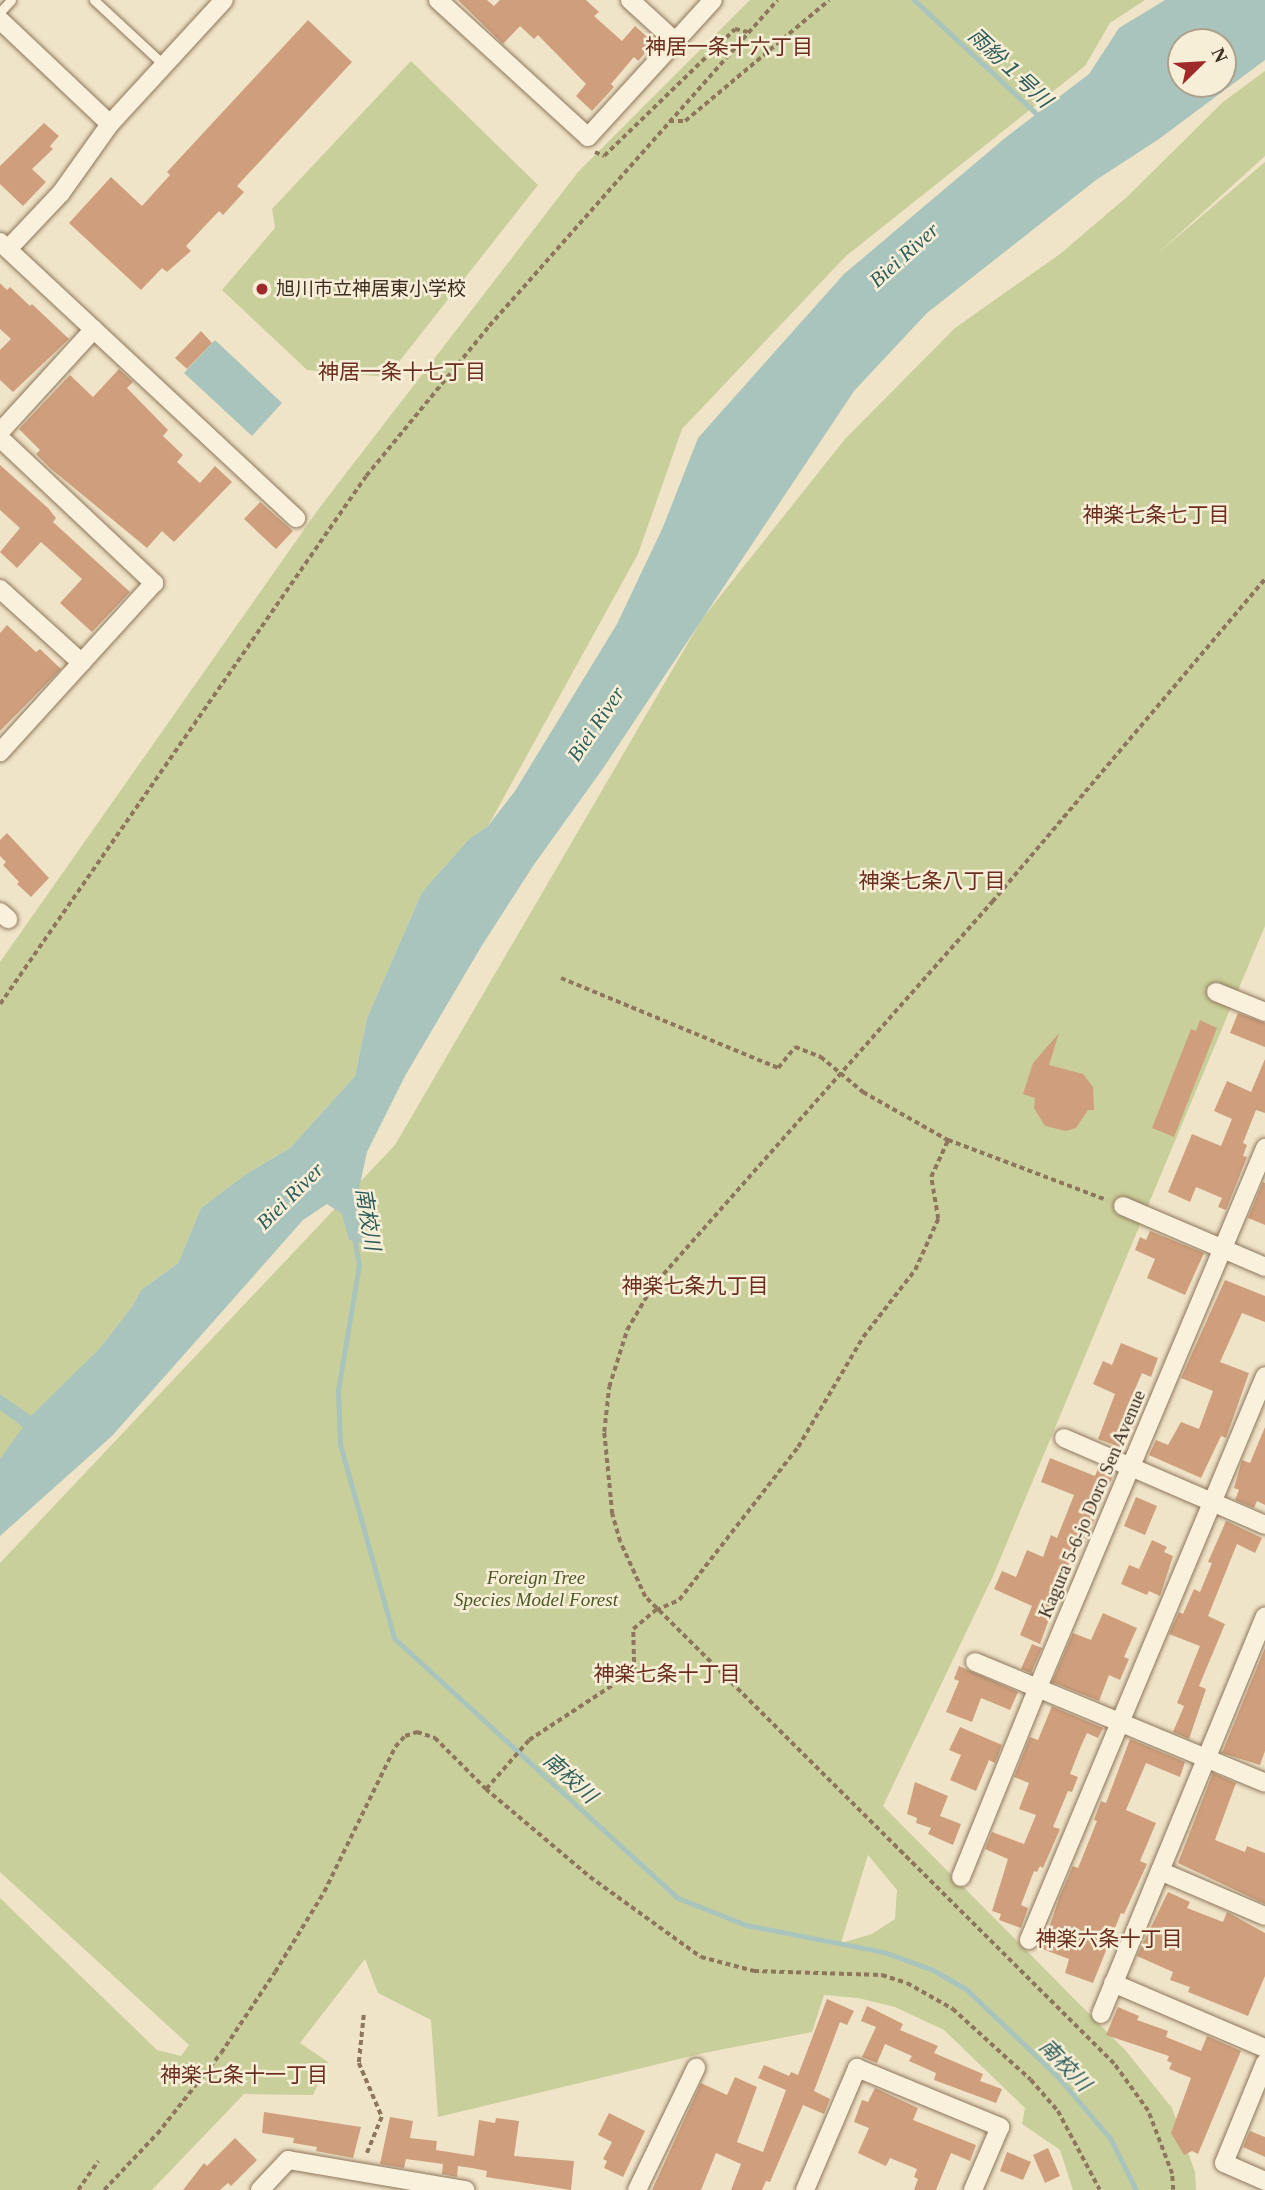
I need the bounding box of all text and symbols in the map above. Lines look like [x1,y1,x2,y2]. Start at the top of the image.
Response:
water label: 雨紛１号川 [963,23,1057,113]
north arrow [1167,28,1237,98]
district label: 神居一条十六丁目 [645,34,813,60]
text: N [1207,45,1232,66]
water label: Biei River [864,217,944,293]
place label: 旭川市立神居東小学校 [276,278,466,300]
marker: 旭川市立神居東小学校 [254,281,270,297]
district label: 神居一条十七丁目 [318,359,486,385]
district label: 神楽七条七丁目 [1083,502,1229,528]
water label: Biei River [562,682,630,766]
district label: 神楽七条八丁目 [859,868,1005,894]
water label: Biei River [251,1157,329,1235]
water label: 南校川 [351,1186,385,1252]
district label: 神楽七条九丁目 [622,1273,768,1299]
street label: Kagura 5-6-jo Doro Sen Avenue [1033,1386,1151,1622]
park label: Foreign Tree Species Model Forest [454,1567,618,1611]
district label: 神楽七条十丁目 [594,1661,740,1687]
water label: 南校川 [538,1748,602,1808]
district label: 神楽六条十丁目 [1036,1926,1182,1952]
water label: 南校川 [1034,2034,1096,2096]
district label: 神楽七条十一丁目 [160,2062,328,2088]

